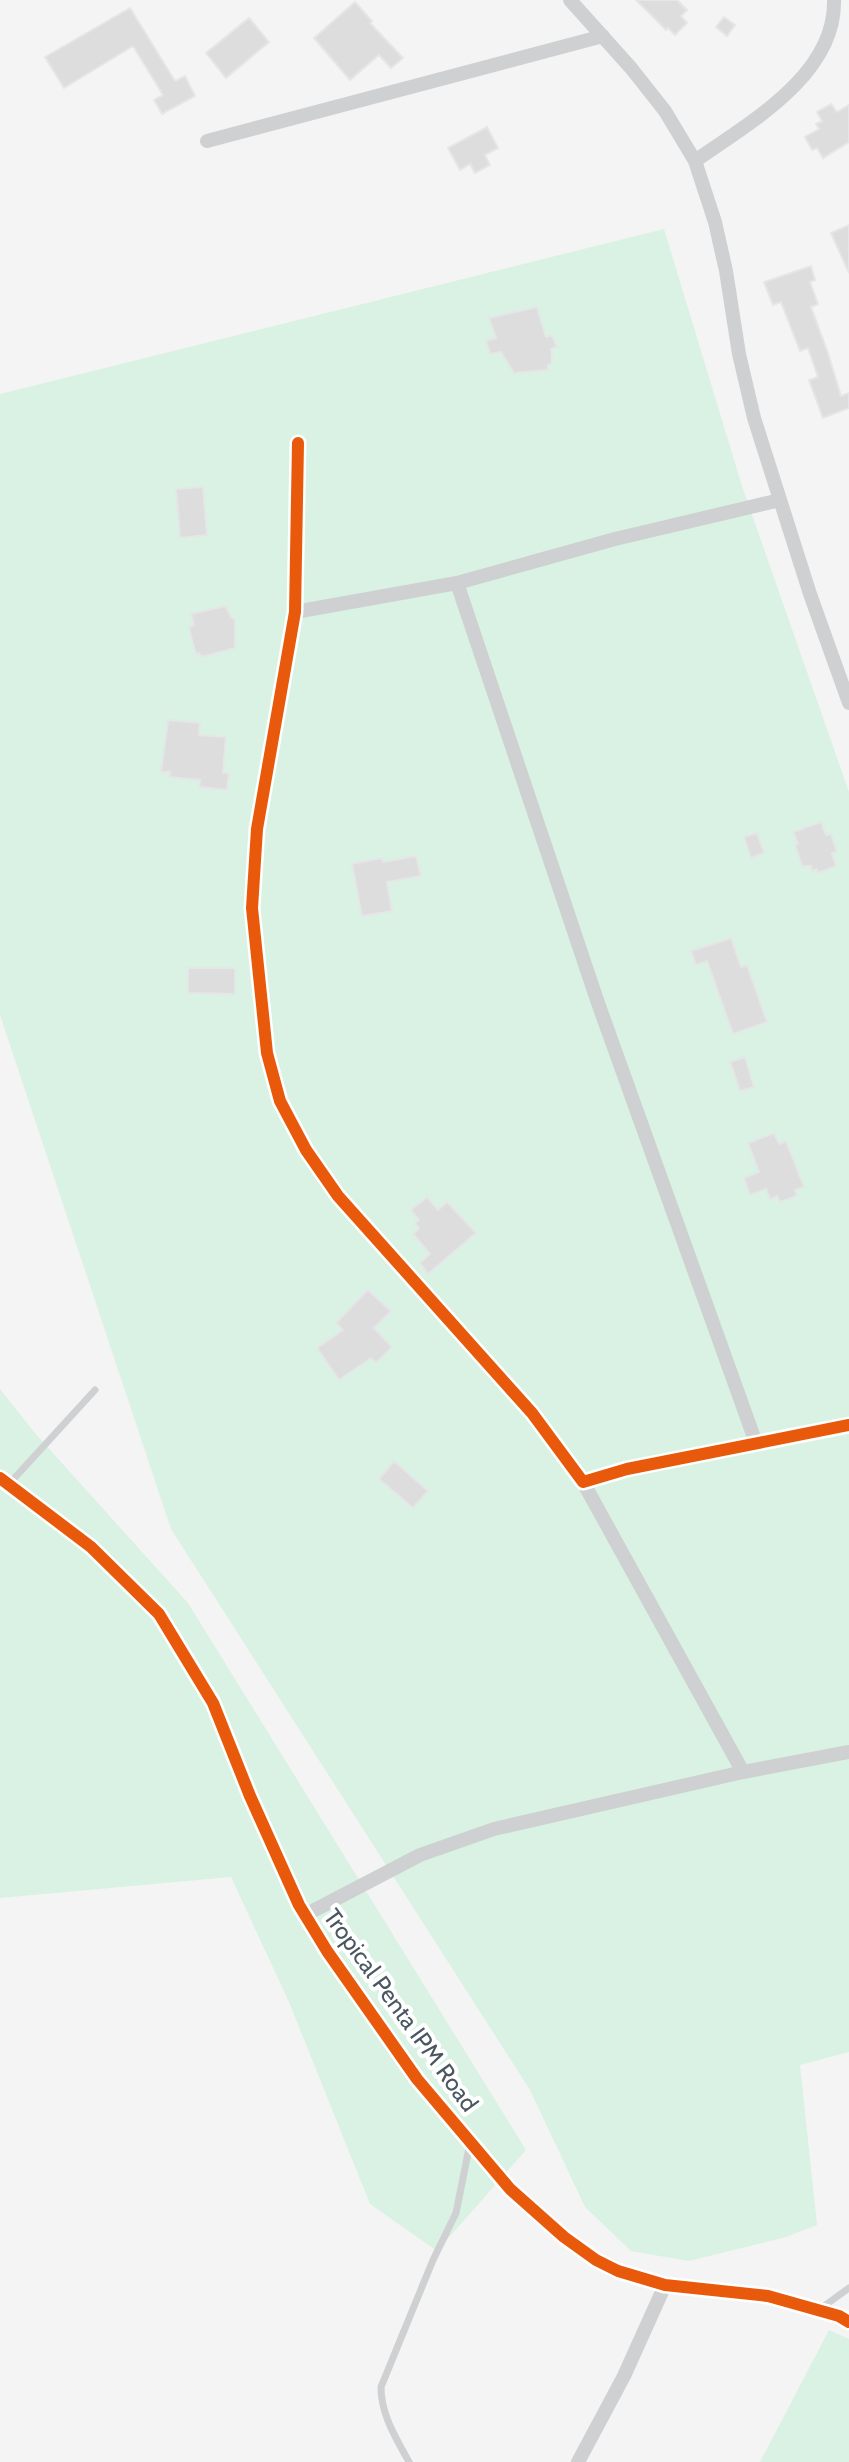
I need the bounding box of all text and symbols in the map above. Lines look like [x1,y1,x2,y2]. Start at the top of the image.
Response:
street label: Tropical Penta IPM Road [318,1903,484,2117]

